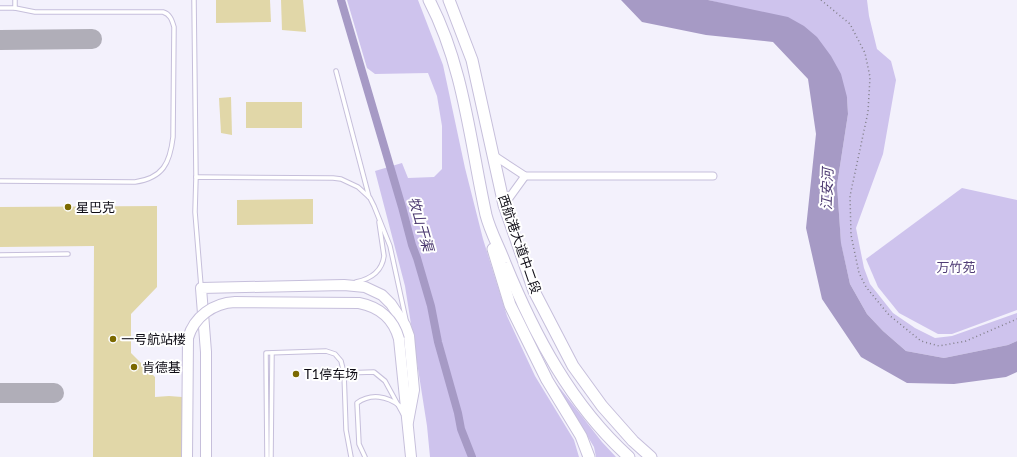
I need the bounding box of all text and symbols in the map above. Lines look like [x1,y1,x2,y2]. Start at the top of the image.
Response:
water label: 江安河 [817,165,836,210]
street label: 西航港大道中二段 [496,192,544,296]
water label: 牧山干渠 [406,195,438,255]
place label: 星巴克 [76,199,115,215]
marker: 星巴克 [63,202,73,212]
park label: 万竹苑 [936,259,976,275]
place label: 一号航站楼 [121,331,186,347]
marker: 一号航站楼 [108,334,118,344]
place label: 肯德基 [142,359,181,375]
marker: 肯德基 [129,362,139,372]
place label: T1停车场 [304,366,358,382]
marker: T1停车场 [291,369,301,379]

